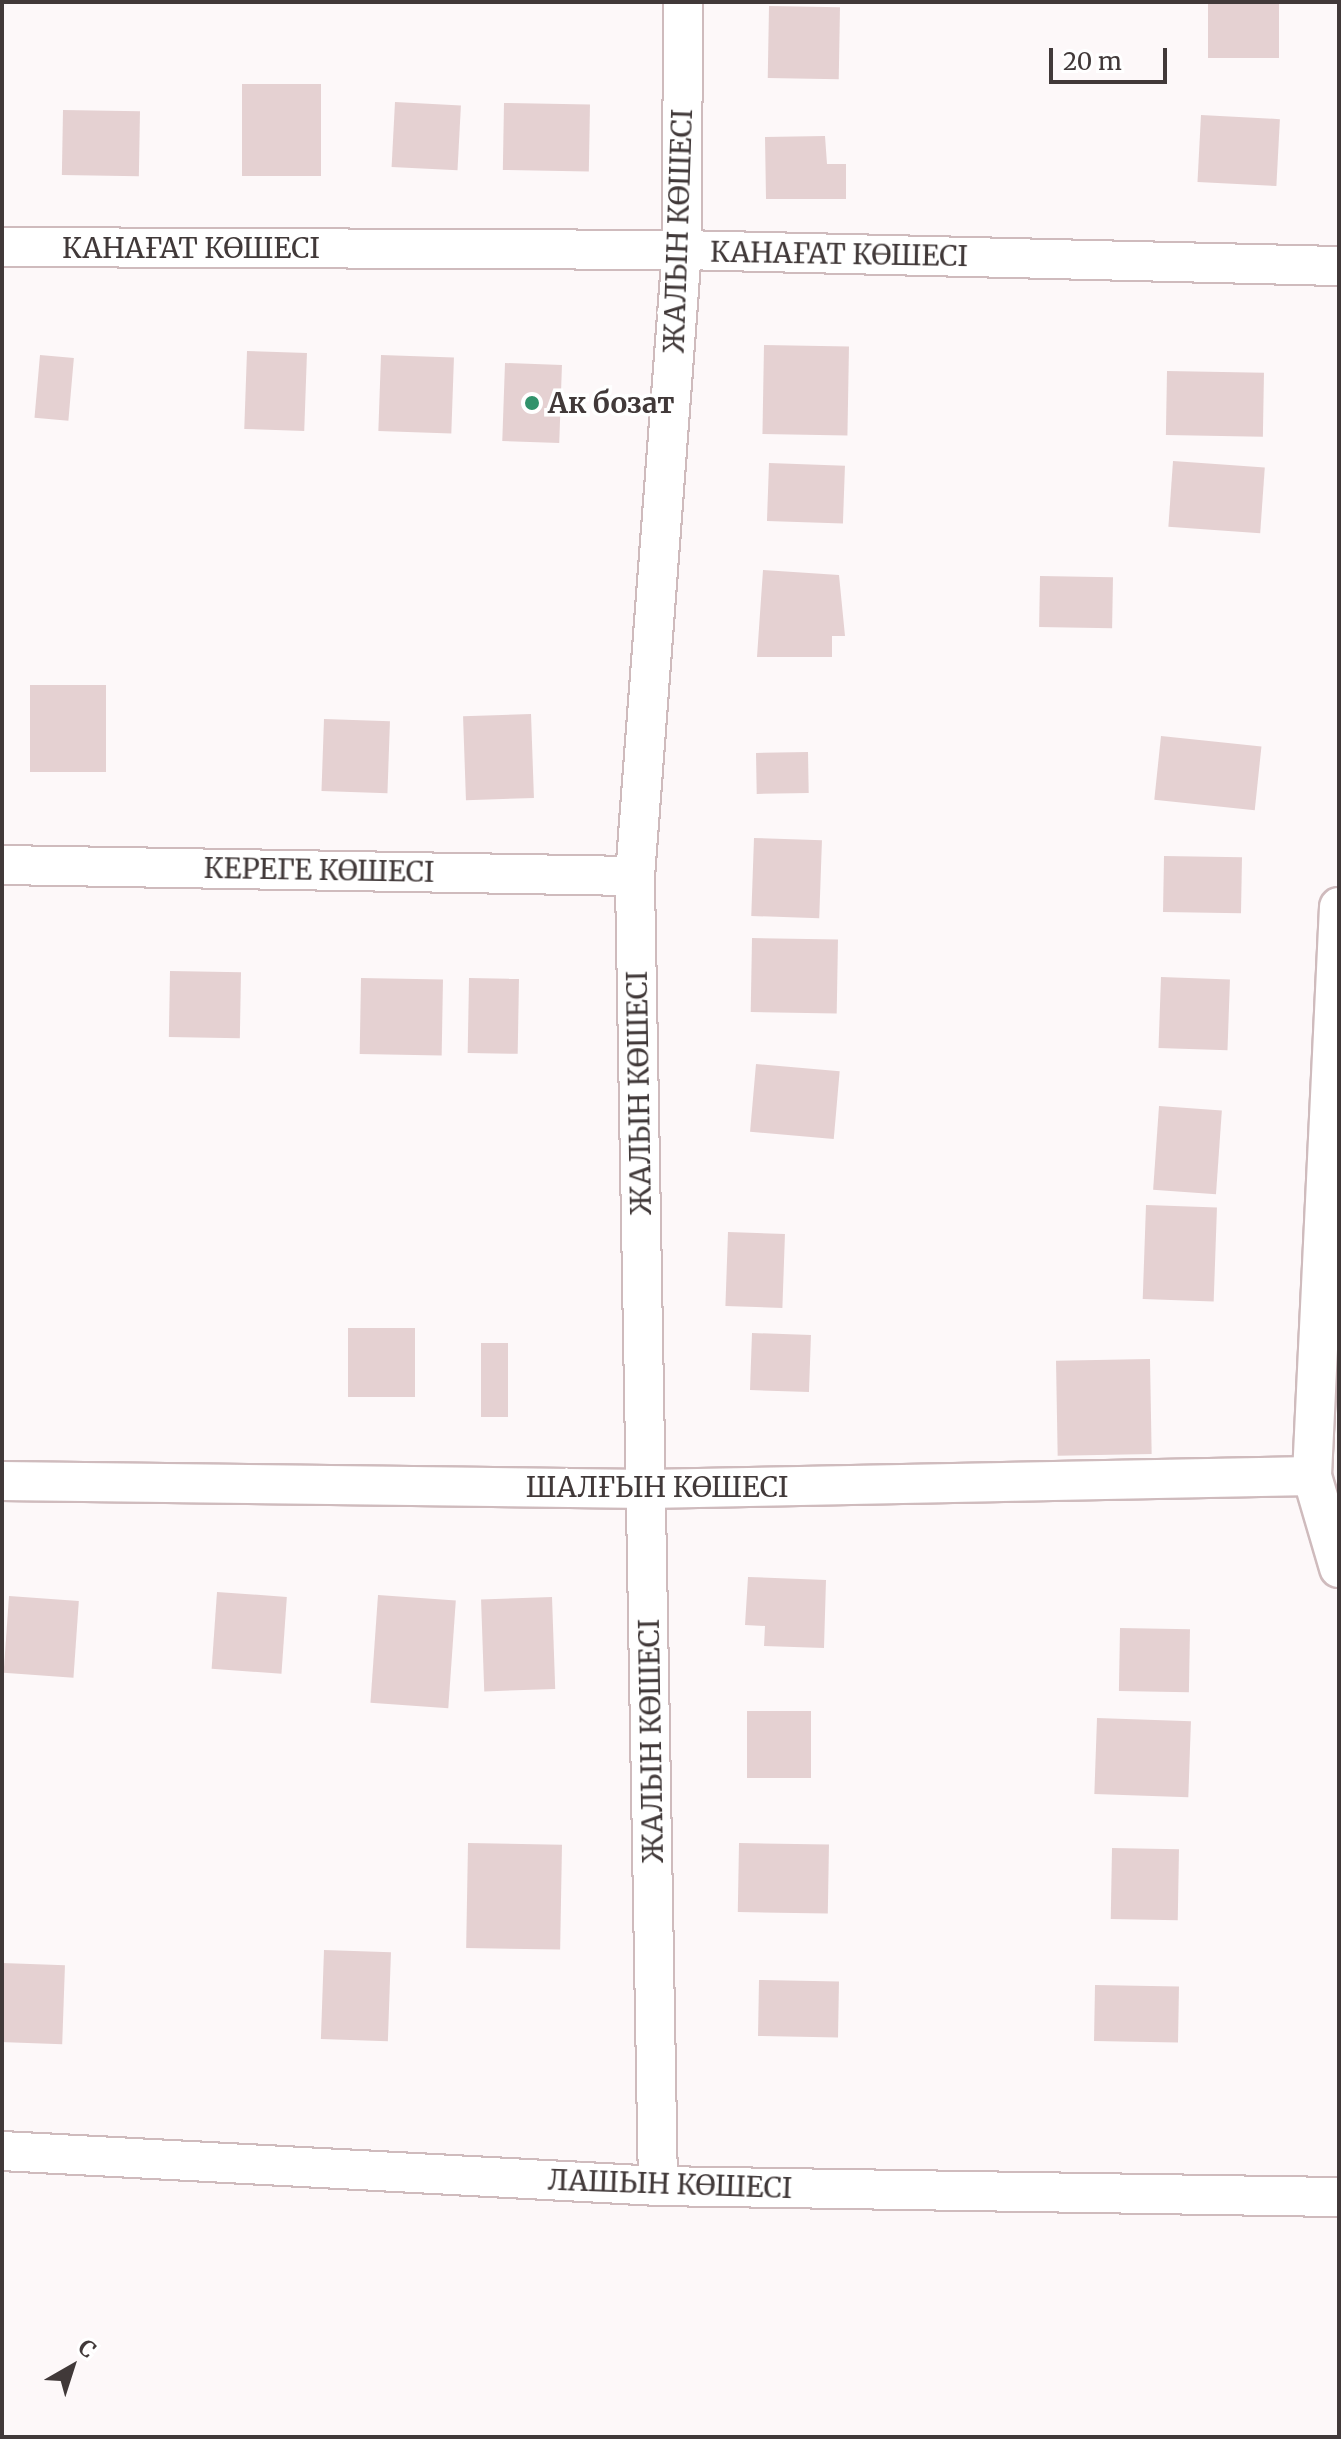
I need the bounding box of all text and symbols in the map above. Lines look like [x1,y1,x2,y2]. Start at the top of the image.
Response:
scale bar [1053,32,1171,82]
text: 20 m [1063,46,1122,77]
street label: ЖАЛЫН КӨШЕСІ [657,108,699,354]
street label: КАНАҒАТ КӨШЕСІ [62,231,320,265]
street label: КАНАҒАТ КӨШЕСІ [710,235,968,273]
place label: Ак бозат [548,386,675,420]
marker: Ак бозат [523,394,541,412]
street label: КЕРЕГЕ КӨШЕСІ [203,851,435,889]
street label: ЖАЛЫН КӨШЕСІ [620,970,658,1216]
street label: ШАЛҒЫН КӨШЕСІ [526,1470,788,1504]
street label: ЖАЛЫН КӨШЕСІ [632,1618,670,1864]
street label: ЛАШЫН КӨШЕСІ [547,2163,793,2205]
north arrow [32,2327,112,2407]
text: С [73,2333,102,2364]

